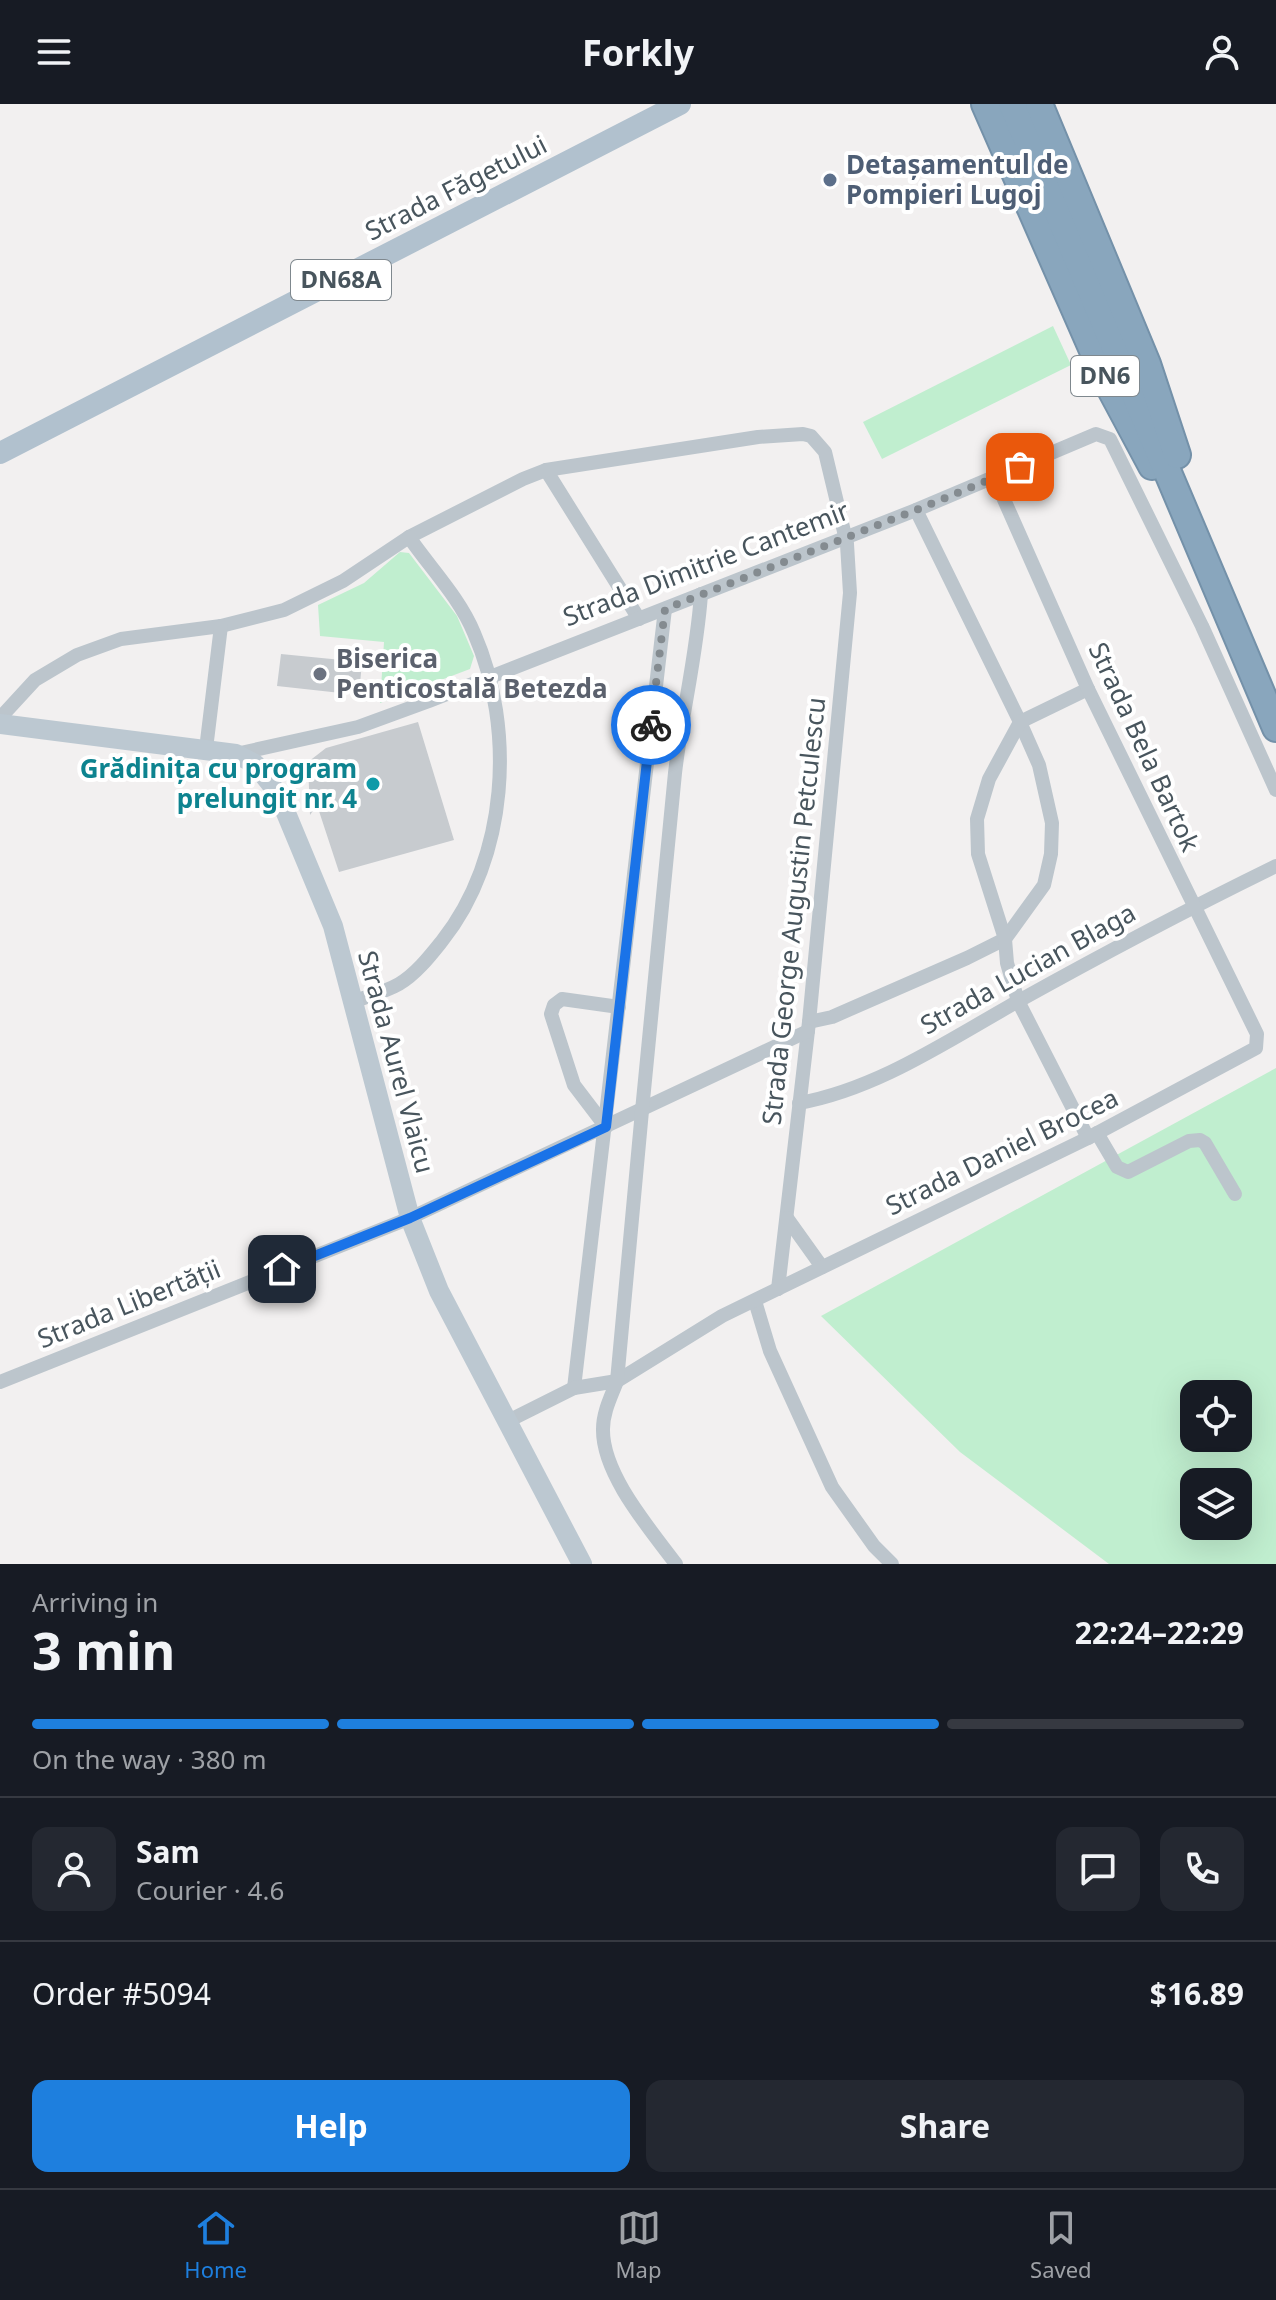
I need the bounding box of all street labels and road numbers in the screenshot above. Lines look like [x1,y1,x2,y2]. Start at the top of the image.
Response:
street label: Strada Făgetului [359,126,553,248]
road number: DN68A [291,260,391,300]
road number: DN6 [1071,356,1139,396]
street label: Strada Dimitrie Cantemir [557,492,854,634]
street label: Strada Bela Bartok [1081,636,1209,857]
street label: Strada George Augustin Petculescu [753,695,833,1127]
street label: Strada Lucian Blaga [913,894,1142,1042]
street label: Strada Aurel Vlaicu [350,946,444,1177]
street label: Strada Daniel Brocea [879,1079,1124,1223]
street label: Strada Libertății [32,1250,225,1356]

